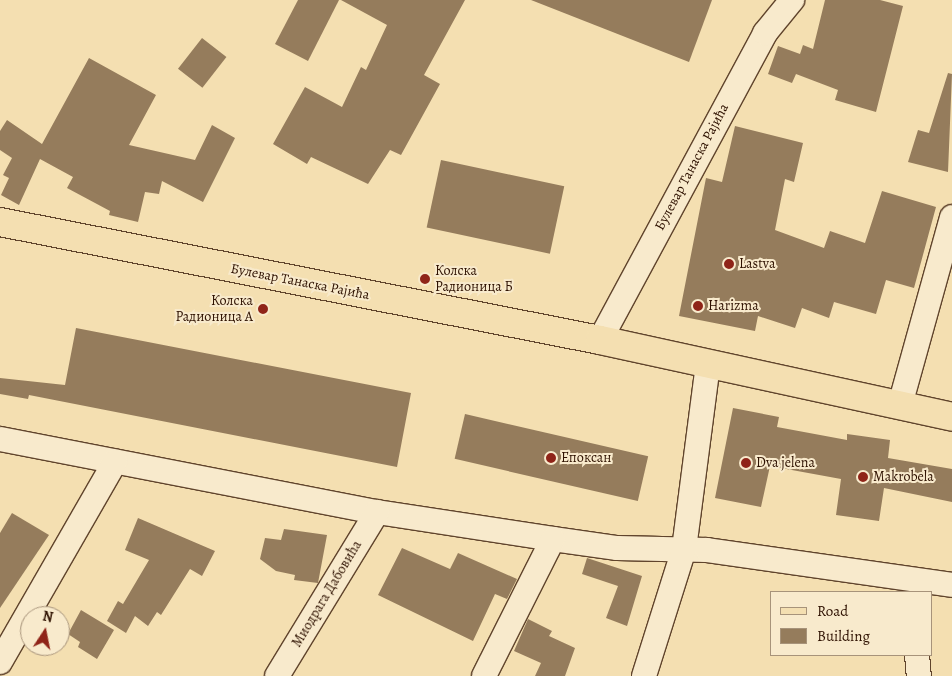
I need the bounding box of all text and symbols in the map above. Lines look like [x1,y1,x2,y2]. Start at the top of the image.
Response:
street label: Булевар Танаска Рајића [651,101,733,233]
place label: Lastva [739,256,775,272]
marker: Lastva [723,258,735,270]
street label: Булевар Танаска Рајића [229,260,371,304]
place label: Колска Радионица Б [435,263,513,296]
marker: Колска Радионица Б [419,273,431,285]
place label: Колска Радионица А [175,293,253,326]
place label: Harizma [708,298,759,314]
marker: Harizma [692,300,704,312]
marker: Колска Радионица А [257,303,269,315]
place label: Епоксан [561,450,611,466]
marker: Епоксан [545,452,557,464]
place label: Dva jelena [756,455,815,471]
marker: Dva jelena [740,457,752,469]
place label: Makrobela [873,469,934,485]
marker: Makrobela [857,471,869,483]
street label: Миодрага Дабовића [289,538,365,650]
legend [770,591,932,656]
text: Road [817,601,848,621]
north arrow [20,606,70,656]
text: N [41,606,55,627]
text: Building [817,626,870,646]

